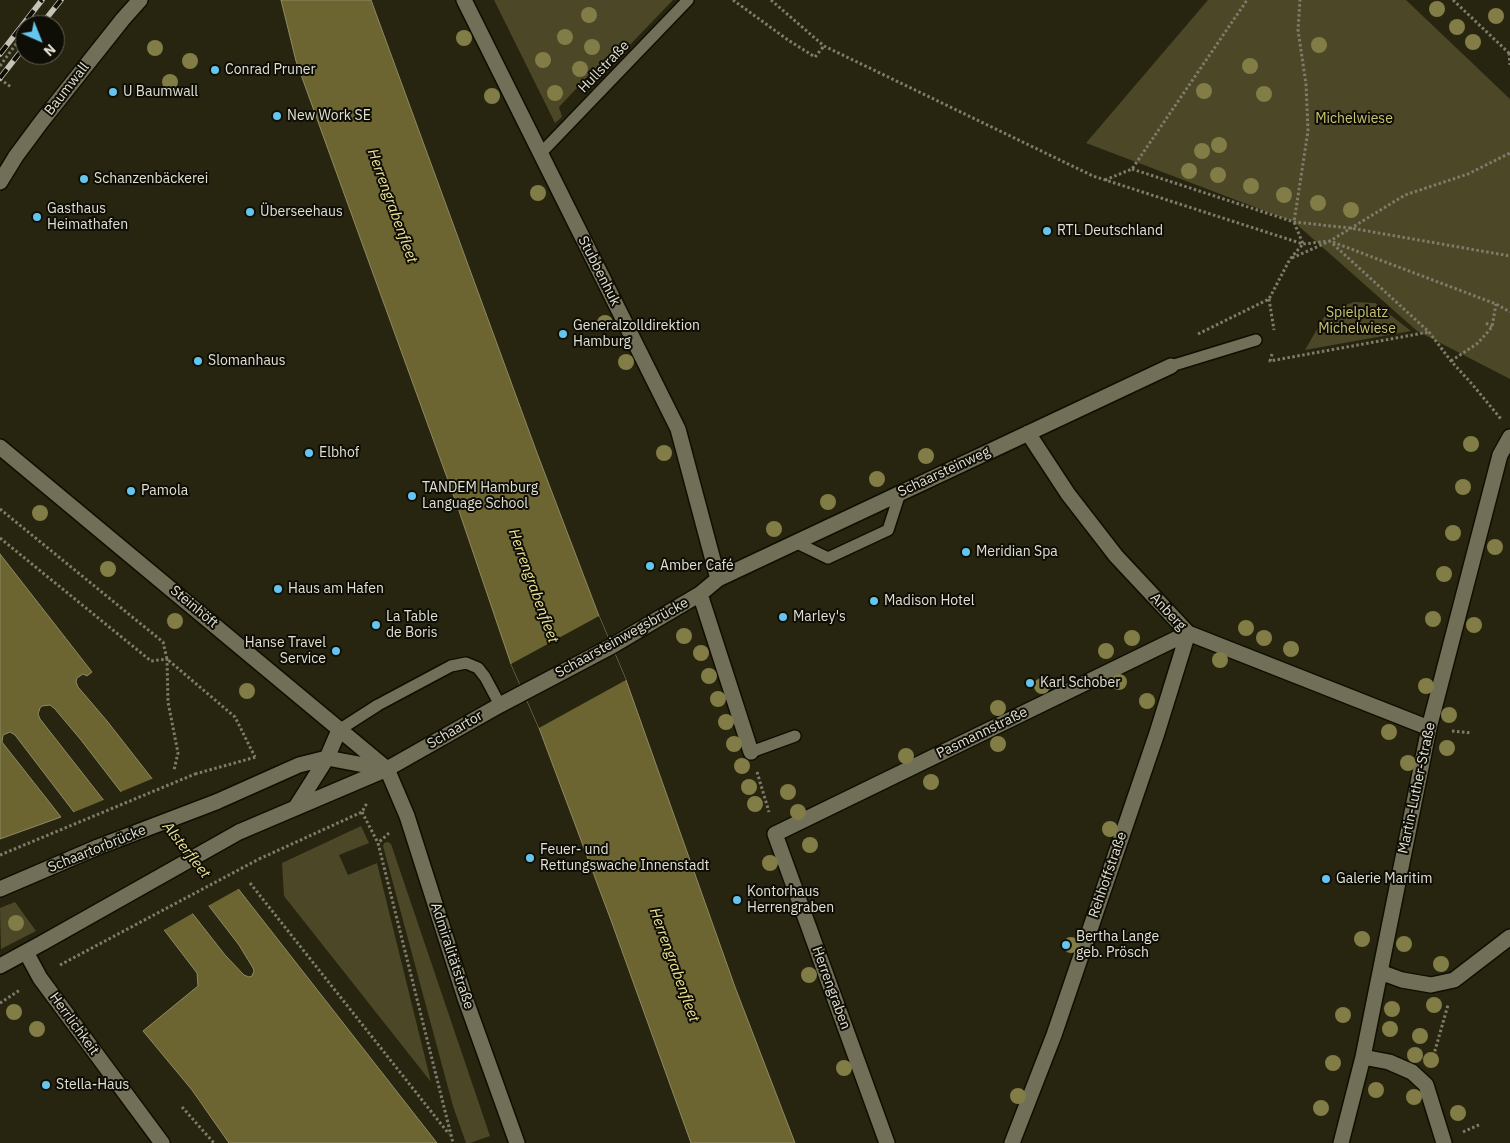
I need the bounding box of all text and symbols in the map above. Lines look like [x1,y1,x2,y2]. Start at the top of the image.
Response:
north arrow [15,15,65,65]
street label: Hullstraße [575,37,633,97]
text: N [40,40,60,60]
street label: Baumwall [41,59,93,119]
place label: Conrad Pruner [225,62,316,78]
marker: Conrad Pruner [209,64,221,76]
place label: U Baumwall [123,84,198,100]
marker: U Baumwall [107,86,119,98]
place label: New Work SE [287,108,371,124]
marker: New Work SE [271,110,283,122]
park label: Michelwiese [1315,111,1393,127]
water label: Herrengrabenfleet [363,147,421,265]
place label: Schanzenbäckerei [94,171,208,187]
marker: Schanzenbäckerei [78,173,90,185]
place label: Gasthaus Heimathafen [47,201,128,233]
place label: Überseehaus [260,204,343,220]
marker: Überseehaus [244,206,256,218]
marker: Gasthaus Heimathafen [31,211,43,223]
place label: RTL Deutschland [1057,223,1163,239]
marker: RTL Deutschland [1041,225,1053,237]
street label: Stubbenhuk [574,233,624,309]
park label: Spielplatz Michelwiese [1318,305,1396,338]
place label: Generalzolldirektion Hamburg [573,318,700,351]
marker: Generalzolldirektion Hamburg [557,328,569,340]
place label: Slomanhaus [208,353,286,369]
marker: Slomanhaus [192,355,204,367]
street label: Schaarsteinweg [895,443,993,501]
place label: Elbhof [319,445,359,461]
marker: Elbhof [303,447,315,459]
place label: TANDEM Hamburg Language School [422,480,538,512]
place label: Pamola [141,483,188,499]
marker: Pamola [125,485,137,497]
marker: TANDEM Hamburg Language School [406,490,418,502]
water label: Herrengrabenfleet [504,527,562,645]
place label: Meridian Spa [976,544,1058,560]
marker: Meridian Spa [960,546,972,558]
place label: Amber Café [660,558,734,574]
marker: Amber Café [644,560,656,572]
place label: Haus am Hafen [288,581,384,597]
street label: Steinhöft [167,582,221,632]
marker: Haus am Hafen [272,583,284,595]
street label: Anberg [1147,590,1189,634]
place label: Madison Hotel [884,593,974,609]
street label: Schaarsteinwegsbrücke [553,594,691,682]
marker: Madison Hotel [868,595,880,607]
place label: La Table de Boris [386,609,438,642]
place label: Marley's [793,609,846,625]
marker: Marley's [777,611,789,623]
marker: La Table de Boris [370,619,382,631]
place label: Hanse Travel Service [245,635,326,668]
marker: Hanse Travel Service [330,645,342,657]
place label: Karl Schober [1040,675,1120,691]
marker: Karl Schober [1024,677,1036,689]
street label: Pasmannstraße [934,704,1030,762]
street label: Schaartor [424,707,486,753]
street label: Martin-Luther-Straße [1395,721,1439,855]
water label: Alsterfleet [158,818,214,882]
street label: Schaartorbrücke [46,822,148,876]
street label: Rehhoffstraße [1085,830,1131,920]
place label: Feuer- und Rettungswache Innenstadt [540,842,709,874]
marker: Feuer- und Rettungswache Innenstadt [524,852,536,864]
place label: Galerie Maritim [1336,871,1432,887]
marker: Galerie Maritim [1320,873,1332,885]
place label: Kontorhaus Herrengraben [747,884,834,916]
marker: Kontorhaus Herrengraben [731,894,743,906]
street label: Admiralitätstraße [427,901,477,1011]
water label: Herrengrabenfleet [645,906,703,1024]
place label: Bertha Lange geb. Prösch [1076,929,1159,962]
marker: Bertha Lange geb. Prösch [1060,939,1072,951]
street label: Herrengraben [808,944,854,1032]
street label: Herrlichkeit [46,989,102,1059]
place label: Stella-Haus [56,1077,129,1093]
marker: Stella-Haus [40,1079,52,1091]

